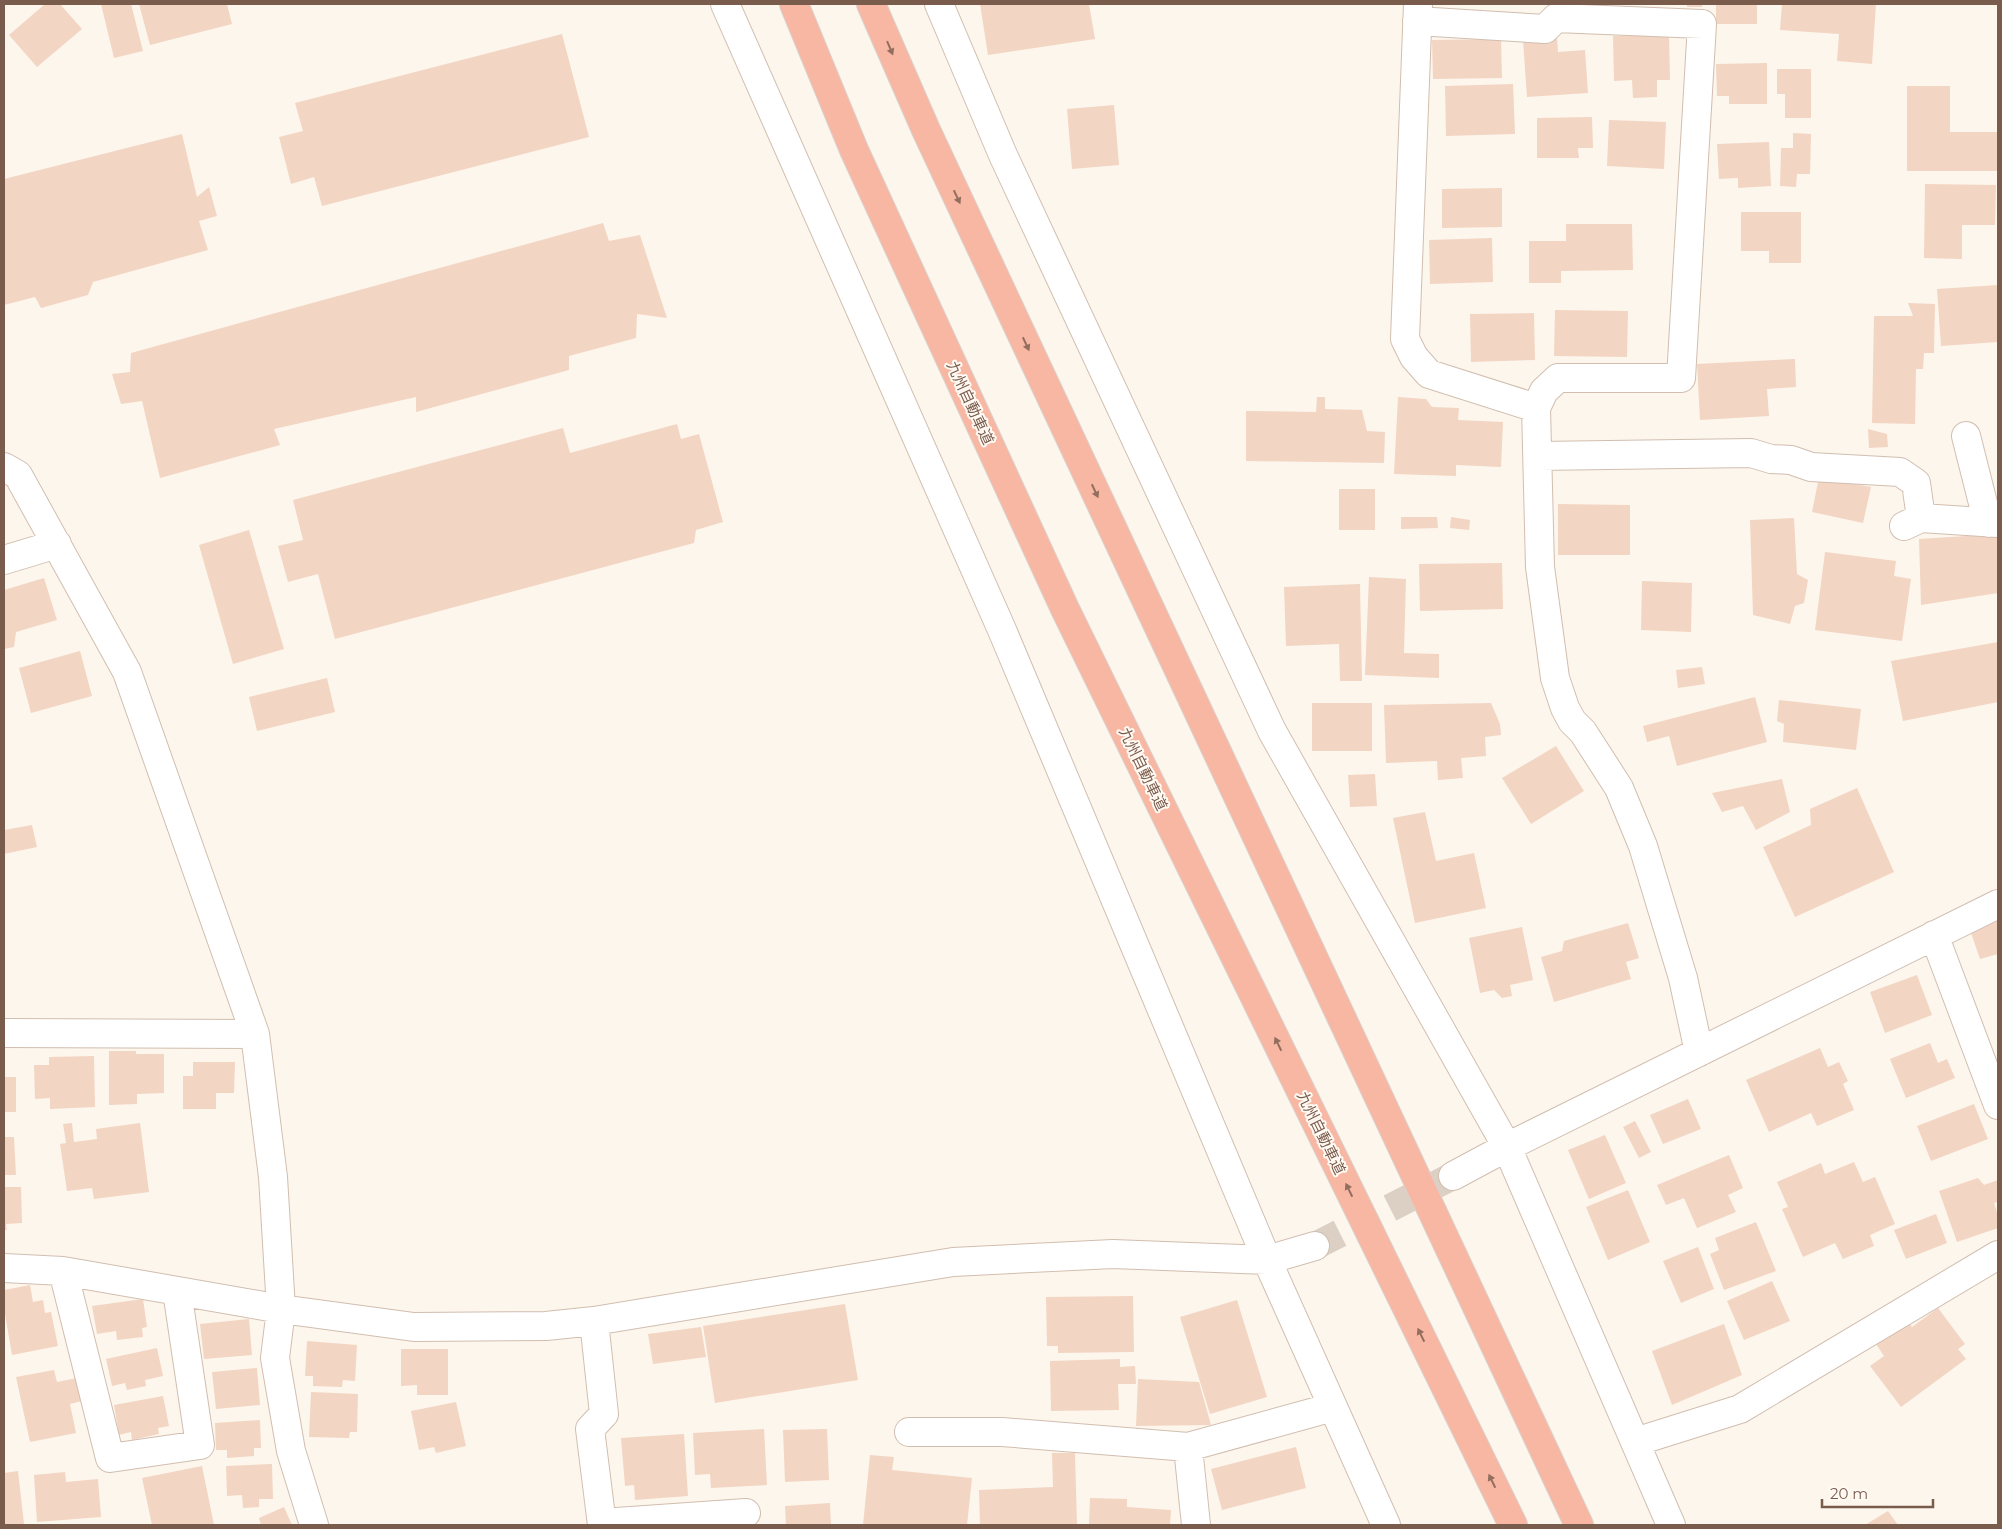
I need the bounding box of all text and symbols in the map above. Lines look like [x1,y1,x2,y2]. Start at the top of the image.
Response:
one-way arrow [887,41,895,56]
one-way arrow [953,190,961,204]
one-way arrow [1022,337,1030,351]
street label: 九州自動車道 [943,358,998,448]
one-way arrow [1091,484,1099,498]
street label: 九州自動車道 [1115,724,1172,813]
one-way arrow [1273,1036,1282,1051]
street label: 九州自動車道 [1293,1088,1350,1177]
one-way arrow [1345,1182,1353,1197]
one-way arrow [1416,1328,1425,1343]
one-way arrow [1488,1474,1496,1488]
scale bar [1822,1476,1933,1508]
text: 20 m [1830,1484,1868,1503]

